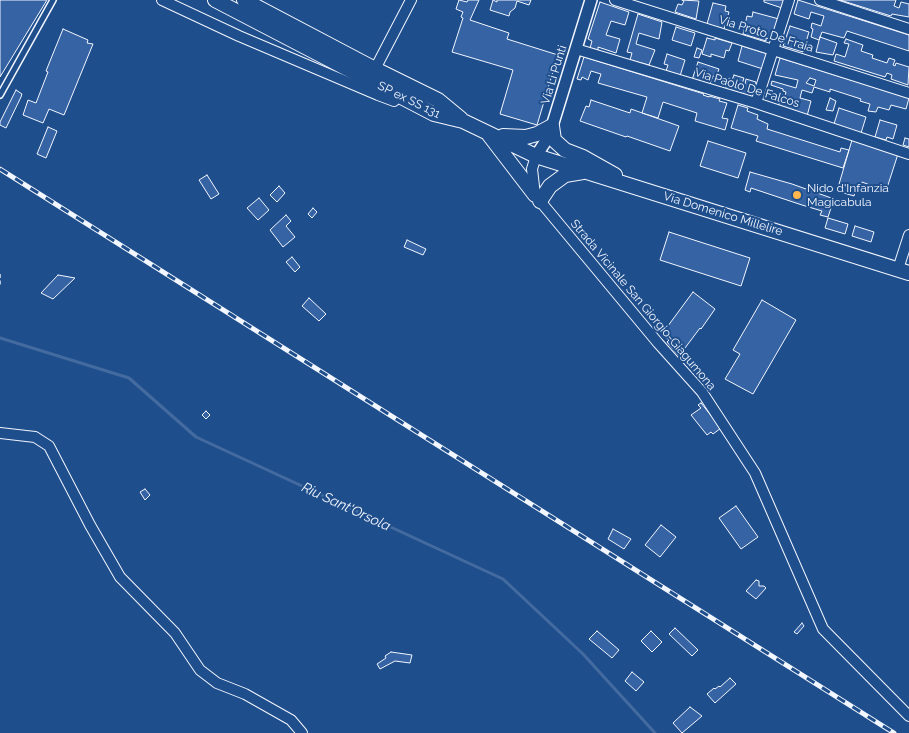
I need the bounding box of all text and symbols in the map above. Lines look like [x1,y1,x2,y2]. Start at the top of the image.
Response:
street label: Via Proto De Fraia [717,13,815,55]
street label: Via Li Punti [538,44,570,106]
street label: Via Paolo De Falcos [693,65,801,111]
street label: SP ex SS 131 [375,79,443,121]
place label: Nido d'Infanzia Magicabula [807,181,889,209]
street label: Via Domenico Millelire [662,189,784,239]
marker: Nido d'Infanzia Magicabula [791,189,803,201]
street label: Strada Vicinale San Giorgio-Giagumona [567,217,719,393]
water label: Riu Sant'Orsola [299,479,393,535]

